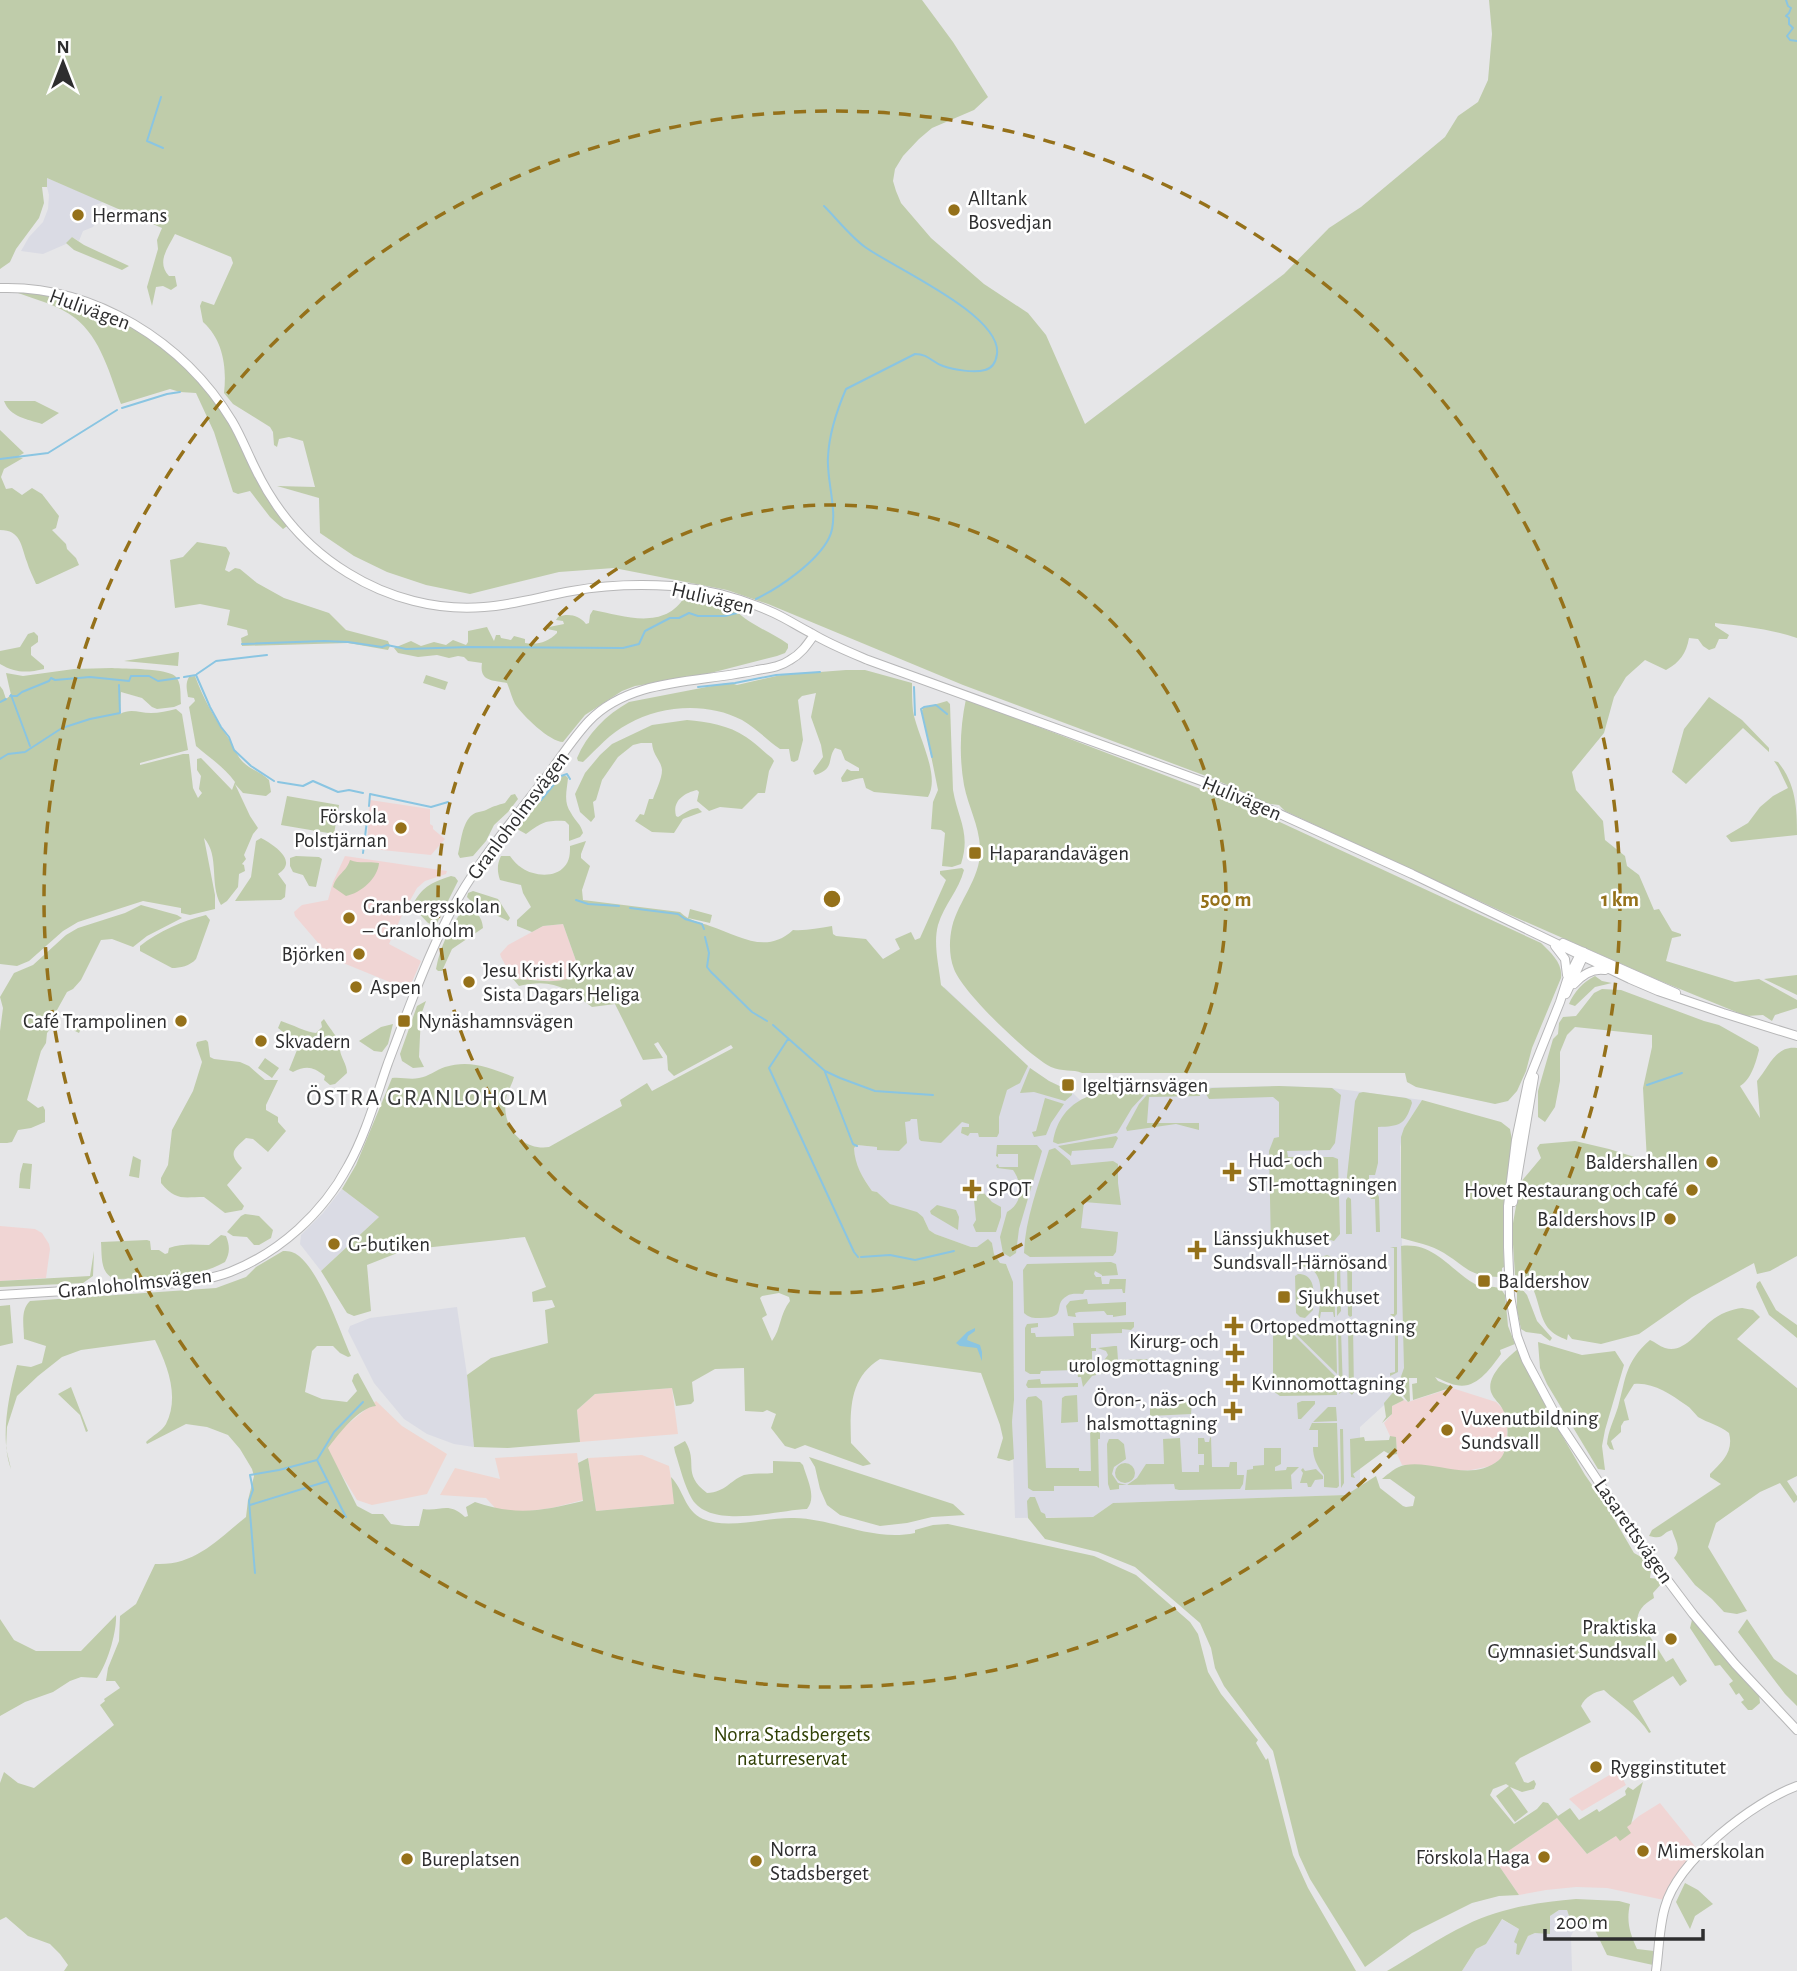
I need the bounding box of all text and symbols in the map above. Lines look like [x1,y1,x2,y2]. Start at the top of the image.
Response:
north arrow [28,28,98,98]
text: N [56,38,70,57]
place label: Alltank Bosvedjan [968,188,1052,233]
marker: Alltank Bosvedjan [946,202,962,218]
place label: Hermans [92,205,167,226]
marker: Hermans [70,207,86,223]
street label: Hulivägen [47,285,133,334]
street label: Hulivägen [670,579,756,618]
street label: Granloholmsvägen [464,747,573,883]
street label: Hulivägen [1199,772,1285,825]
place label: Förskola Polstjärnan [294,806,387,851]
marker: Förskola Polstjärnan [393,820,409,836]
place label: Haparandavägen [989,843,1129,864]
marker: Haparandavägen [967,845,983,861]
centre of rings [820,887,844,911]
text: 500 m [1200,889,1252,910]
text: 1 km [1601,889,1639,910]
place label: Granbergsskolan – Granloholm [362,896,500,941]
marker: Granbergsskolan – Granloholm [341,910,357,926]
place label: Björken [281,944,345,965]
marker: Björken [351,946,367,962]
place label: Jesu Kristi Kyrka av Sista Dagars Heliga [483,960,640,1005]
marker: Jesu Kristi Kyrka av Sista Dagars Heliga [461,974,477,990]
place label: Aspen [370,977,421,998]
marker: Aspen [348,979,364,995]
place label: Café Trampolinen [23,1011,167,1032]
place label: Nynäshamnsvägen [418,1011,574,1032]
marker: Café Trampolinen [173,1013,189,1029]
marker: Nynäshamnsvägen [396,1013,412,1029]
place label: Skvadern [275,1031,351,1052]
marker: Skvadern [253,1033,269,1049]
place label: Igeltjärnsvägen [1082,1075,1208,1096]
marker: Igeltjärnsvägen [1060,1077,1076,1093]
district label: ÖSTRA GRANLOHOLM [306,1085,550,1110]
place label: Hud- och STI-mottagningen [1248,1150,1397,1195]
place label: Baldershallen [1585,1152,1698,1173]
marker: Baldershallen [1704,1154,1720,1170]
marker: Hud- och STI-mottagningen [1222,1162,1242,1182]
marker: SPOT [962,1179,982,1199]
place label: SPOT [988,1179,1032,1200]
place label: Hovet Restaurang och café [1464,1180,1678,1201]
marker: Hovet Restaurang och café [1684,1182,1700,1198]
place label: Baldershovs IP [1537,1209,1656,1230]
marker: Baldershovs IP [1662,1211,1678,1227]
place label: Länssjukhuset Sundsvall-Härnösand [1213,1228,1388,1273]
place label: G-butiken [348,1234,430,1255]
marker: G-butiken [326,1236,342,1252]
marker: Länssjukhuset Sundsvall-Härnösand [1187,1240,1207,1260]
street label: Granloholmsvägen [57,1265,213,1302]
place label: Baldershov [1498,1271,1589,1292]
marker: Baldershov [1476,1273,1492,1289]
place label: Sjukhuset [1298,1287,1380,1308]
marker: Sjukhuset [1276,1289,1292,1305]
marker: Ortopedmottagning [1224,1316,1244,1336]
place label: Ortopedmottagning [1250,1316,1416,1337]
place label: Kirurg- och urologmottagning [1068,1331,1220,1376]
marker: Kirurg- och urologmottagning [1225,1343,1245,1363]
marker: Kvinnomottagning [1225,1373,1245,1393]
place label: Kvinnomottagning [1251,1373,1406,1394]
place label: Öron-, näs- och halsmottagning [1086,1388,1218,1434]
marker: Öron-, näs- och halsmottagning [1223,1401,1243,1421]
place label: Vuxenutbildning Sundsvall [1461,1408,1599,1453]
marker: Vuxenutbildning Sundsvall [1439,1422,1455,1438]
street label: Lasarettsvägen [1590,1475,1677,1587]
place label: Praktiska Gymnasiet Sundsvall [1488,1617,1657,1662]
marker: Praktiska Gymnasiet Sundsvall [1663,1631,1679,1647]
park label: Norra Stadsbergets naturreservat [713,1724,871,1769]
place label: Rygginstitutet [1610,1757,1726,1778]
marker: Rygginstitutet [1588,1759,1604,1775]
place label: Norra Stadsberget [770,1839,869,1884]
place label: Mimerskolan [1657,1841,1765,1862]
marker: Mimerskolan [1635,1843,1651,1859]
place label: Förskola Haga [1416,1847,1530,1868]
place label: Bureplatsen [421,1849,520,1870]
marker: Förskola Haga [1536,1849,1552,1865]
marker: Bureplatsen [399,1851,415,1867]
marker: Norra Stadsberget [748,1853,764,1869]
scale bar [1545,1898,1702,1942]
text: 200 m [1556,1912,1608,1933]

